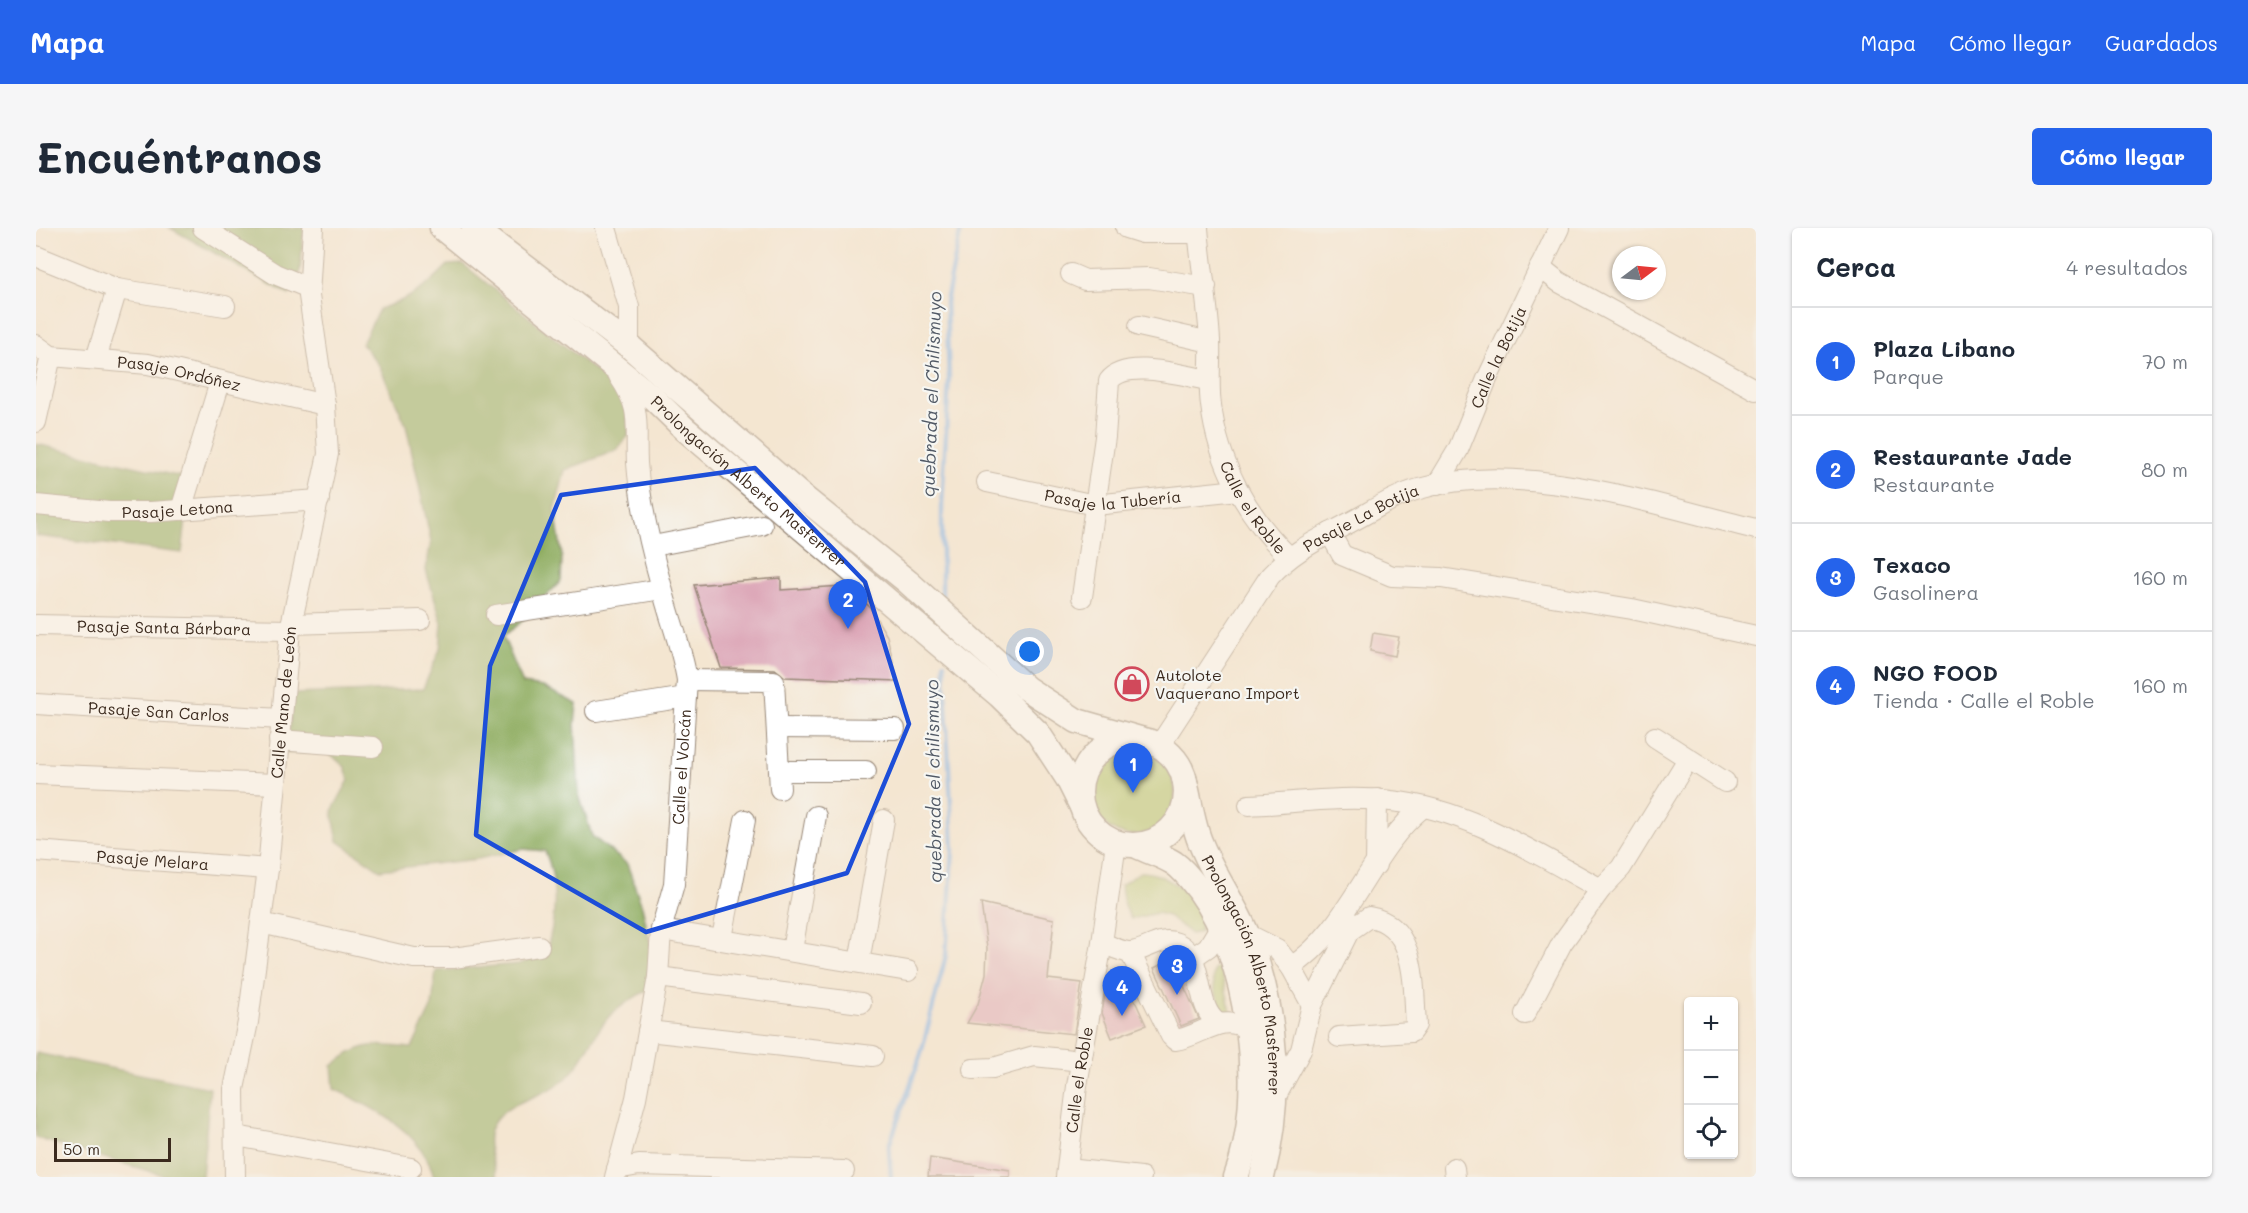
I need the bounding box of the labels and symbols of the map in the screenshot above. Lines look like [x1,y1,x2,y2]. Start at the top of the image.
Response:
north arrow [1612,246,1666,300]
water label: quebrada el Chilismuyo [915,290,947,497]
street label: Calle la Botija [1465,302,1530,411]
street label: Pasaje Ordóñez [116,350,243,395]
street label: Prolongación Alberto Masferrer [647,391,851,572]
street label: Calle el Roble [1216,458,1291,558]
street label: Pasaje La Botija [1299,479,1422,556]
street label: Pasaje la Tubería [1043,484,1182,515]
street label: Pasaje Letona [122,495,234,522]
pin: 2 [828,580,868,629]
street label: Pasaje Santa Bárbara [77,615,251,639]
street label: Calle Mano de León [265,625,300,779]
your location [1015,637,1044,666]
place label: Autolote Vaquerano Import [1155,664,1300,703]
shop icon: Autolote Vaquerano Import [1114,666,1150,702]
water label: quebrada el chilismuyo [919,679,947,883]
street label: Pasaje San Carlos [87,696,230,726]
street label: Calle el Volcán [667,708,695,825]
pin: 1 [1114,744,1152,793]
street label: Pasaje Melara [96,845,210,874]
street label: Prolongación Alberto Masferrer [1197,852,1286,1096]
pin: 3 [1158,946,1196,995]
pin: 4 [1102,966,1142,1016]
street label: Calle el Roble [1060,1025,1097,1134]
scale bar [54,1135,171,1162]

